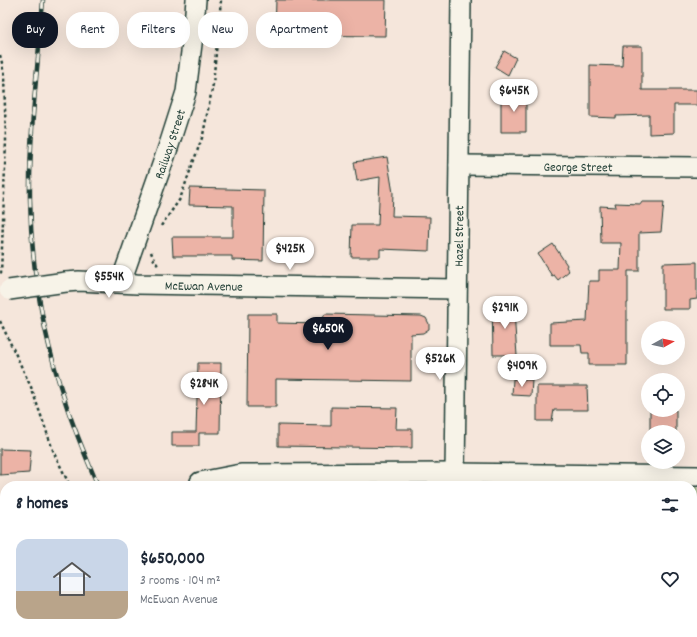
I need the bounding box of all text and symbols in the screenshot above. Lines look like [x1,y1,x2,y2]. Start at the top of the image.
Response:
chip: Buy [12,12,58,48]
chip: Rent [66,12,119,48]
chip: Filters [127,12,190,48]
chip: New [198,12,248,48]
chip: Apartment [256,12,342,48]
pin: $645K [486,79,542,113]
text: $645K [499,82,529,101]
street label: Railway Street [151,107,192,182]
street label: George Street [543,159,613,178]
street label: Hazel Street [451,205,470,267]
pin: $425K [262,237,318,271]
text: $425K [275,240,305,259]
pin: $554K [81,265,137,299]
text: $554K [94,268,124,287]
street label: McEwan Avenue [165,277,243,298]
pin: $291K [477,296,533,330]
text: $291K [491,299,519,318]
pin: $650K [300,317,356,351]
text: $650K [312,320,344,339]
north arrow [641,321,685,365]
map controls [641,321,685,469]
pin: $526K [412,347,468,381]
text: $526K [425,350,455,369]
pin: $409K [494,354,550,388]
text: $409K [506,357,538,376]
pin: $284K [176,372,232,406]
button: locate [641,373,685,417]
text: $284K [190,375,218,394]
button: layers [641,425,685,469]
text: 8 homes [16,493,68,517]
icon: filters [659,494,681,516]
text: $650,000 [140,548,205,572]
icon: home [48,555,96,603]
icon: heart [659,568,681,590]
text: 3 rooms · 104 m² [140,572,220,591]
text: McEwan Avenue [140,591,218,610]

